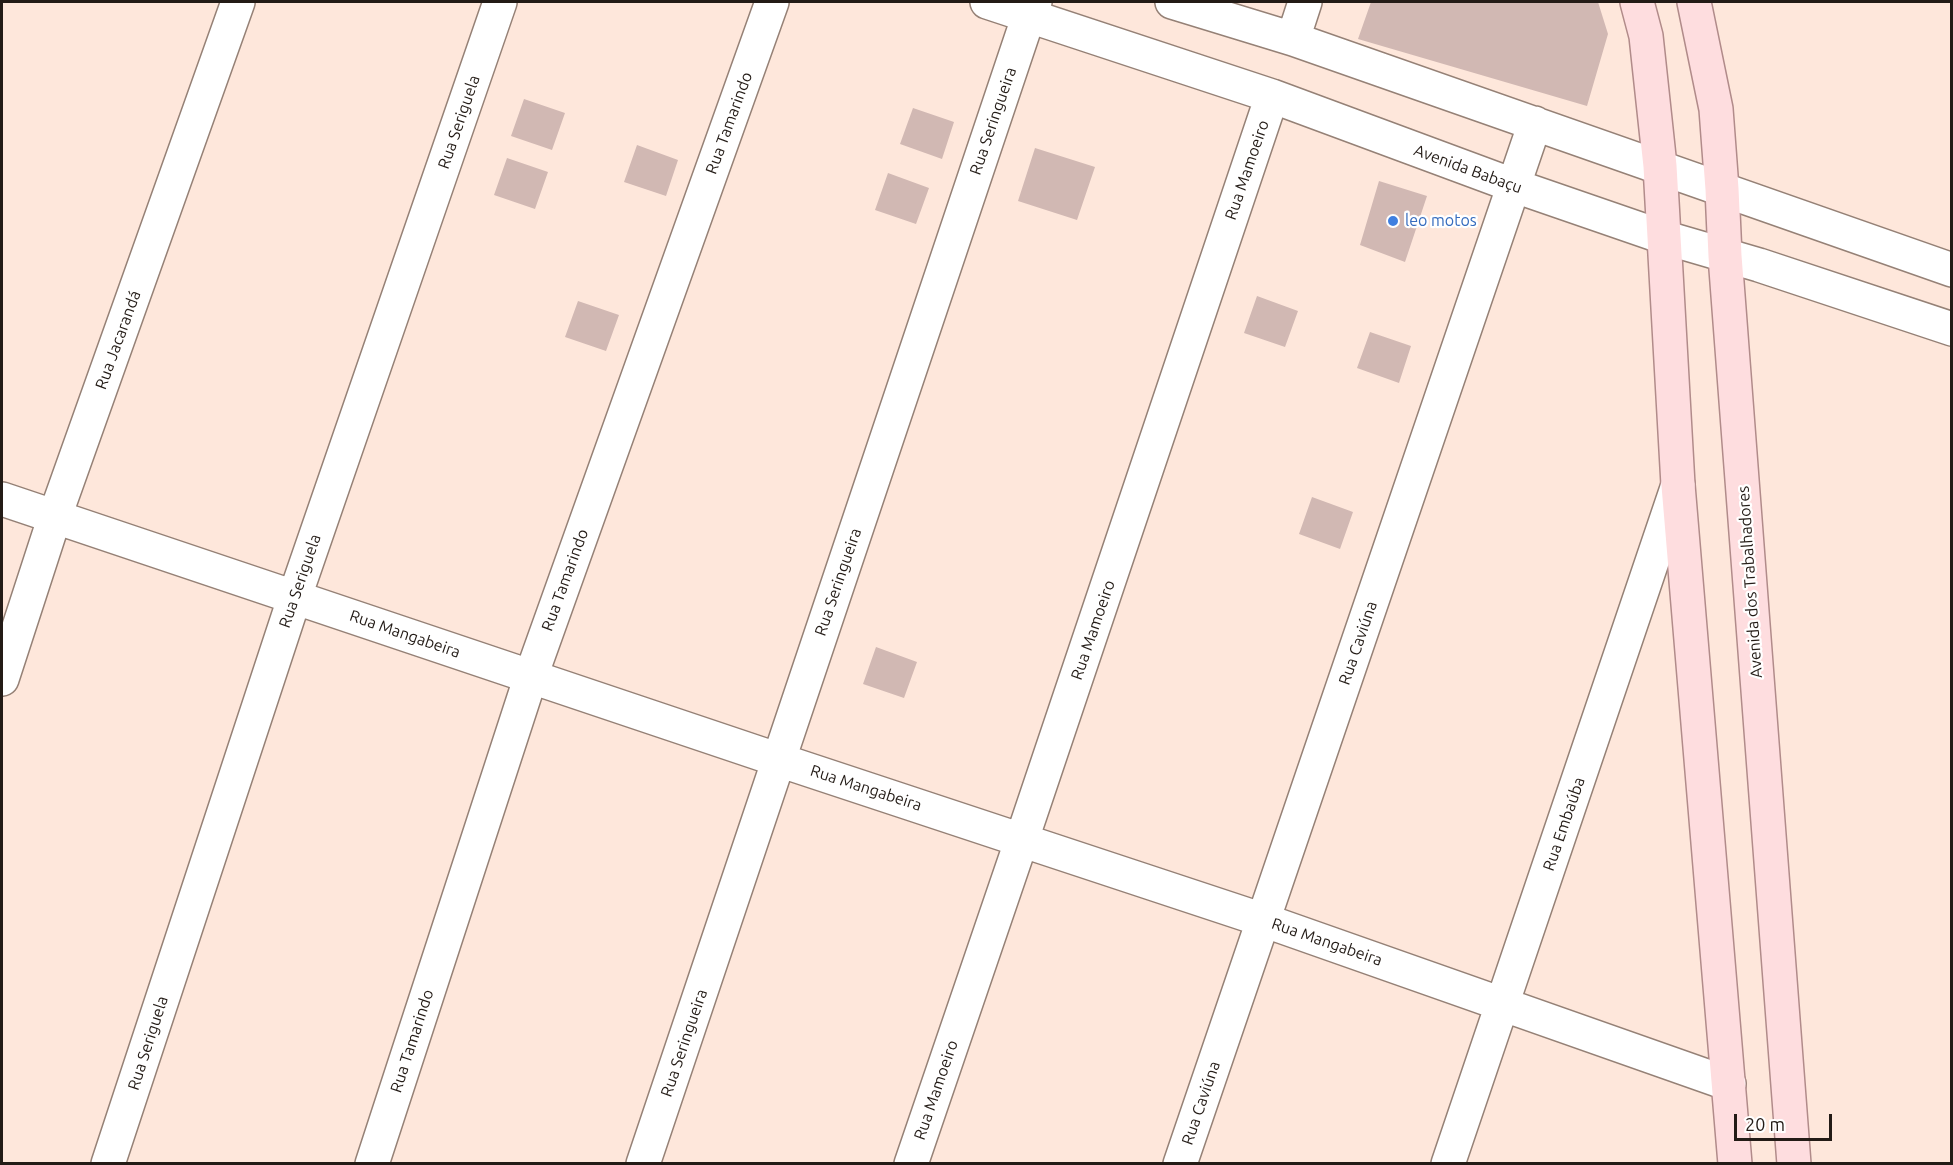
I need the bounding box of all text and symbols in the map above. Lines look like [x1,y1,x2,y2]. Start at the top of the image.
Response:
street label: Rua Seringueira [966,65,1020,177]
street label: Rua Tamarindo [702,69,756,177]
street label: Rua Seriguela [434,73,484,171]
street label: Rua Mamoeiro [1221,118,1273,222]
street label: Avenida Babaçu [1411,141,1525,197]
place label: leo motos [1405,211,1477,231]
marker: leo motos [1386,214,1400,228]
street label: Rua Jacarandá [91,288,145,392]
street label: Avenida dos Trabalhadores [1734,485,1766,679]
street label: Rua Tamarindo [538,526,592,634]
street label: Rua Seringueira [811,526,865,638]
street label: Rua Seriguela [275,532,325,630]
street label: Rua Mamoeiro [1067,578,1119,682]
street label: Rua Caviúna [1335,599,1381,687]
street label: Rua Mangabeira [347,606,463,662]
street label: Rua Mangabeira [808,761,924,815]
street label: Rua Embaúba [1539,775,1589,873]
street label: Rua Mangabeira [1269,914,1385,970]
street label: Rua Tamarindo [386,987,438,1095]
street label: Rua Seringueira [657,987,711,1099]
street label: Rua Seriguela [124,994,172,1092]
street label: Rua Mamoeiro [910,1038,962,1142]
street label: Rua Caviúna [1178,1059,1224,1147]
scale bar [1737,1102,1834,1140]
text: 20 m [1745,1114,1785,1134]

